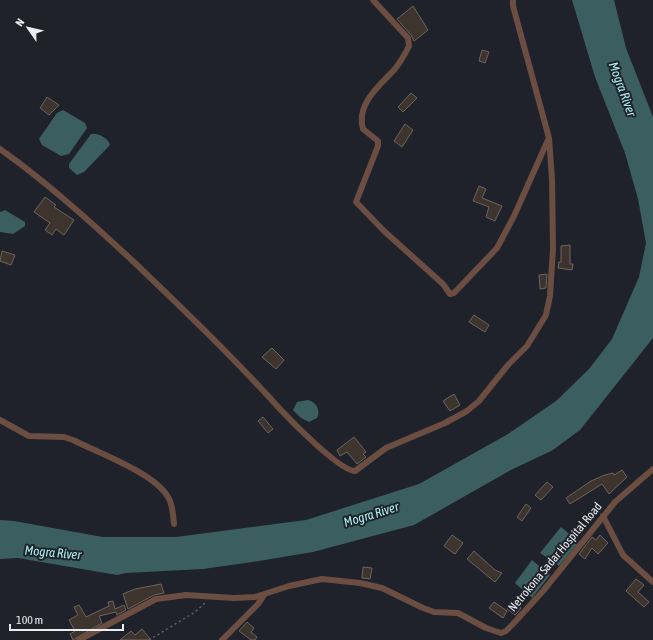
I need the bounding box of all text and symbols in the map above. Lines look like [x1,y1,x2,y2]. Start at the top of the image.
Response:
north arrow [8,8,48,48]
text: N [13,16,27,28]
water label: Mogra River [606,60,640,119]
water label: Mogra River [342,499,402,530]
street label: Netrokona Sadar Hospital Road [505,500,605,614]
water label: Mogra River [24,543,83,563]
scale bar [10,606,123,632]
text: 100 m [16,613,43,627]

